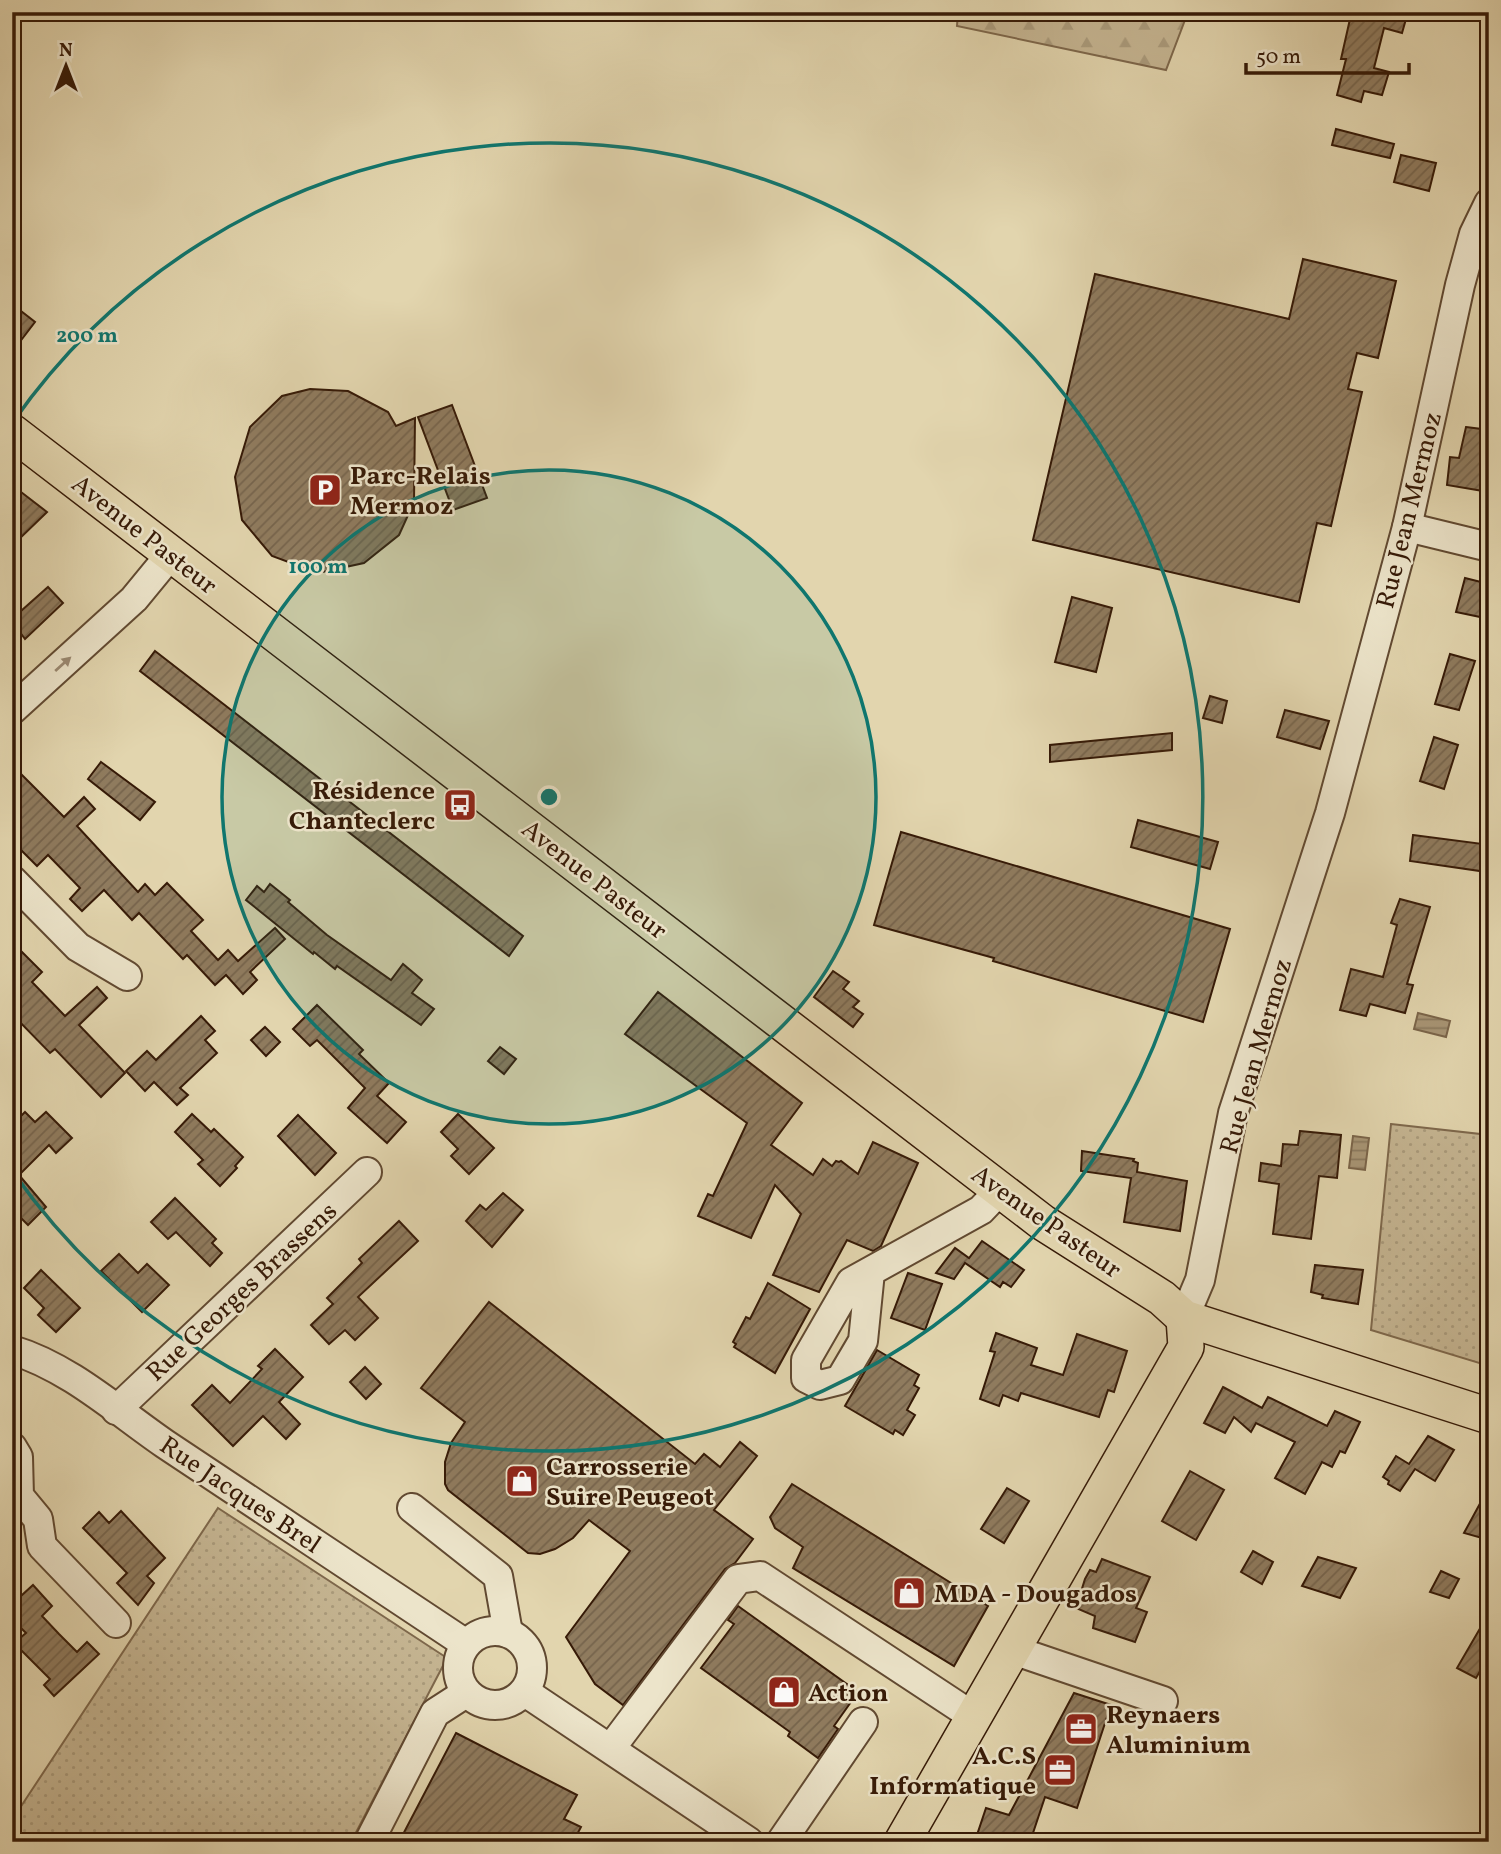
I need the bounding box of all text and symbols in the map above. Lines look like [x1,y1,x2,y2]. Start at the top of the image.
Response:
north arrow [32,32,102,102]
scale bar [1246,32,1408,76]
text: N [59,38,73,64]
text: 50 m [1256,43,1301,72]
text: 200 m [56,322,118,351]
street label: Rue Jean Mermoz [1368,408,1452,612]
place label: Parc-Relais Mermoz [350,459,491,525]
street label: Avenue Pasteur [63,467,224,604]
parking icon: Parc-Relais Mermoz [306,471,344,509]
text: 100 m [288,553,348,582]
one-way arrow [54,656,72,672]
place label: Résidence Chanteclerc [289,774,435,840]
centre of rings [537,785,561,809]
bus stop icon: Résidence Chanteclerc [441,786,479,824]
street label: Avenue Pasteur [513,812,674,949]
street label: Rue Jean Mermoz [1212,955,1302,1158]
street label: Avenue Pasteur [963,1157,1128,1288]
street label: Rue Georges Brassens [139,1194,346,1391]
street label: Rue Jacques Brel [152,1428,328,1563]
place label: Carrosserie Suire Peugeot [546,1450,714,1516]
shop icon: Carrosserie Suire Peugeot [503,1462,541,1500]
shop icon: MDA - Dougados [890,1574,928,1612]
place label: MDA - Dougados [934,1577,1137,1613]
shop icon: Action [765,1673,803,1711]
place label: Action [808,1676,888,1712]
place label: Reynaers Aluminium [1106,1698,1251,1764]
office icon: Reynaers Aluminium [1062,1710,1100,1748]
place label: A.C.S Informatique [869,1739,1036,1805]
office icon: A.C.S Informatique [1041,1751,1079,1789]

